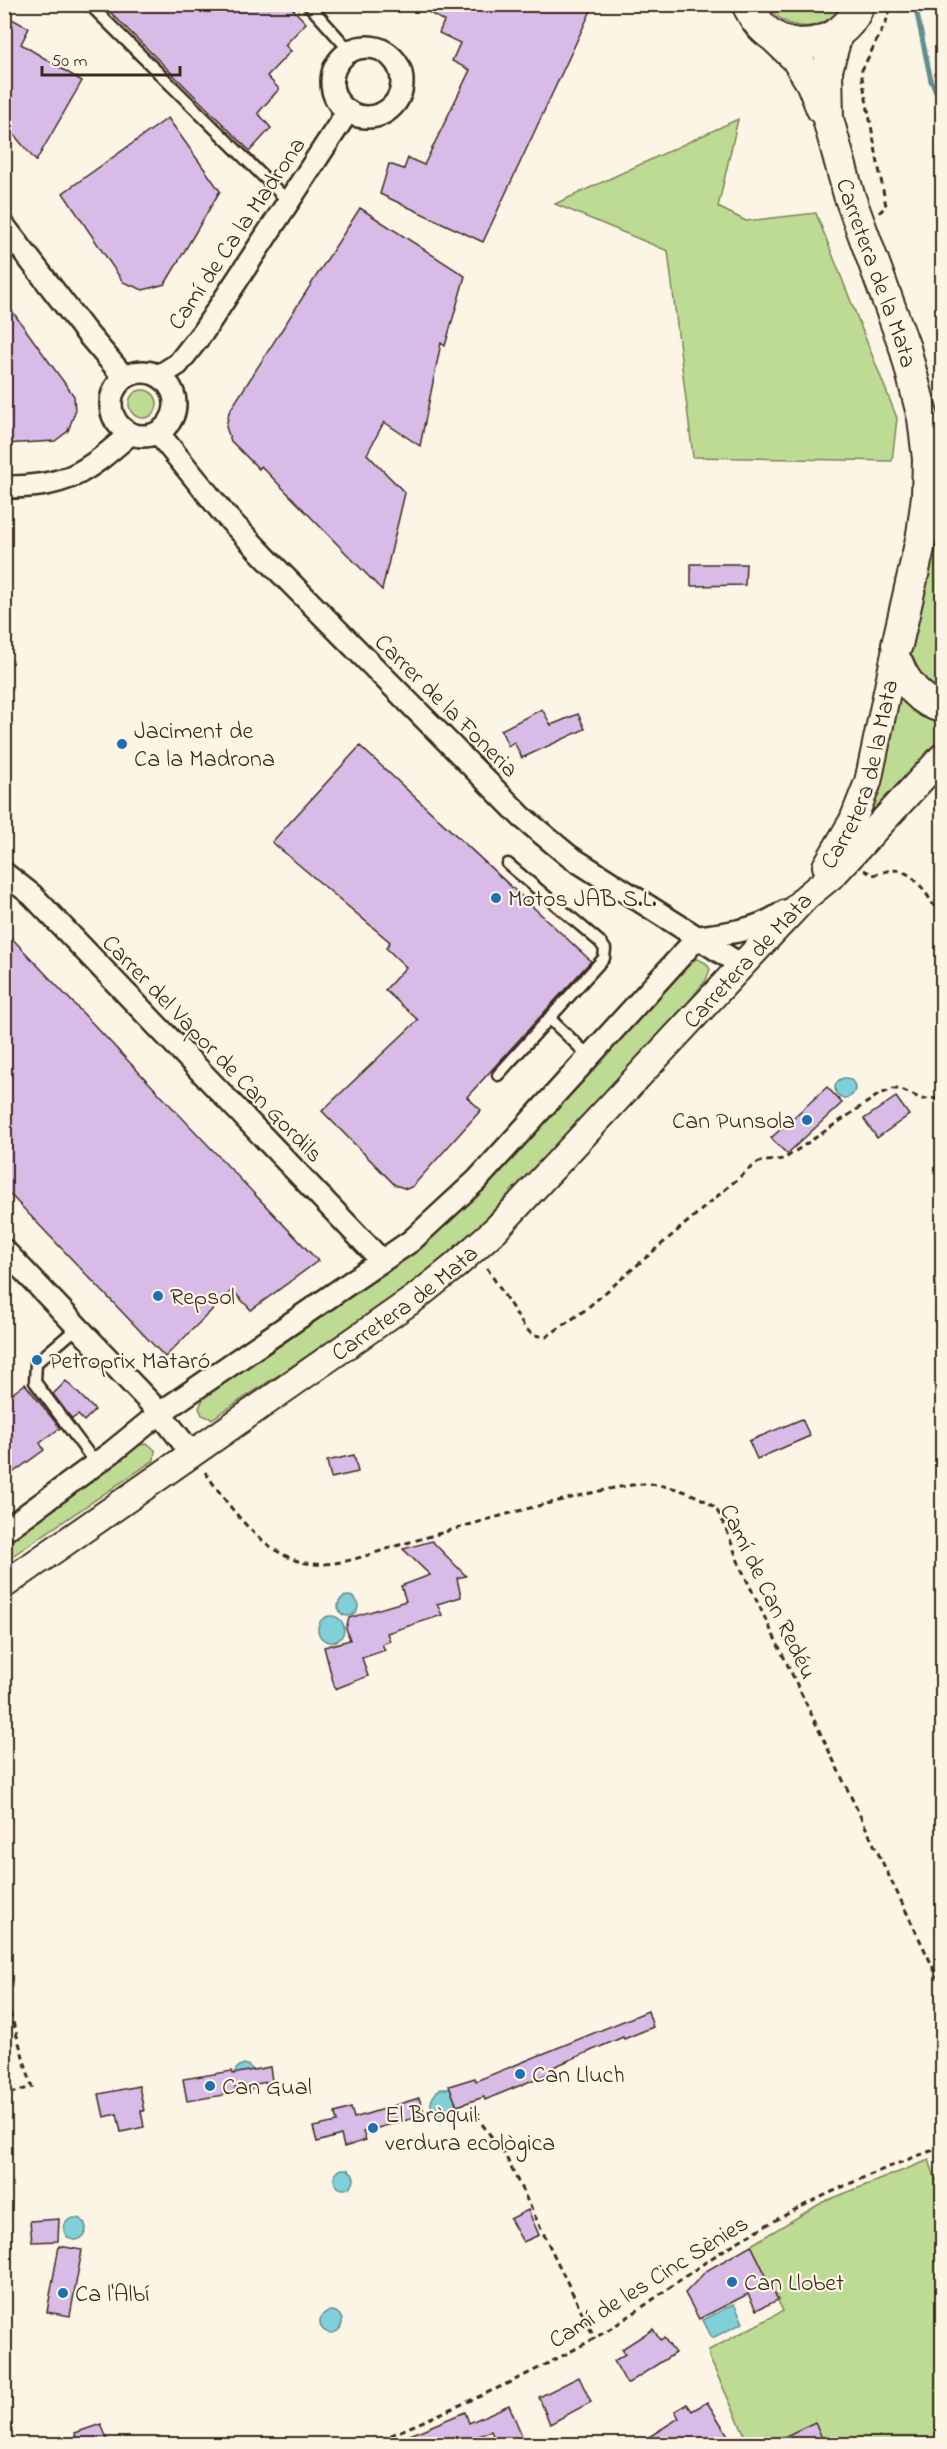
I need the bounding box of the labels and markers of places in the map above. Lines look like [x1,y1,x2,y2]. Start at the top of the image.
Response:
place label: Jaciment de Ca la Madrona [134,715,275,778]
marker: Jaciment de Ca la Madrona [115,737,129,751]
place label: Motos JAB S.L. [508,883,657,918]
marker: Motos JAB S.L. [489,891,503,905]
place label: Can Punsola [672,1105,795,1140]
marker: Can Punsola [800,1113,814,1127]
place label: Repsol [170,1281,235,1316]
marker: Repsol [151,1289,165,1303]
place label: Petroprix Mataró [49,1345,210,1380]
marker: Petroprix Mataró [30,1353,44,1367]
place label: Can Lluch [532,2059,625,2094]
marker: Can Lluch [513,2067,527,2081]
place label: Can Gual [222,2071,312,2106]
marker: Can Gual [203,2079,217,2093]
place label: El Bròquil: verdura ecològica [385,2099,555,2162]
marker: El Bròquil: verdura ecològica [366,2121,380,2135]
place label: Can Llobet [744,2267,844,2302]
marker: Can Llobet [725,2275,739,2289]
place label: Ca l'Albí [75,2278,149,2313]
marker: Ca l'Albí [56,2286,70,2300]

